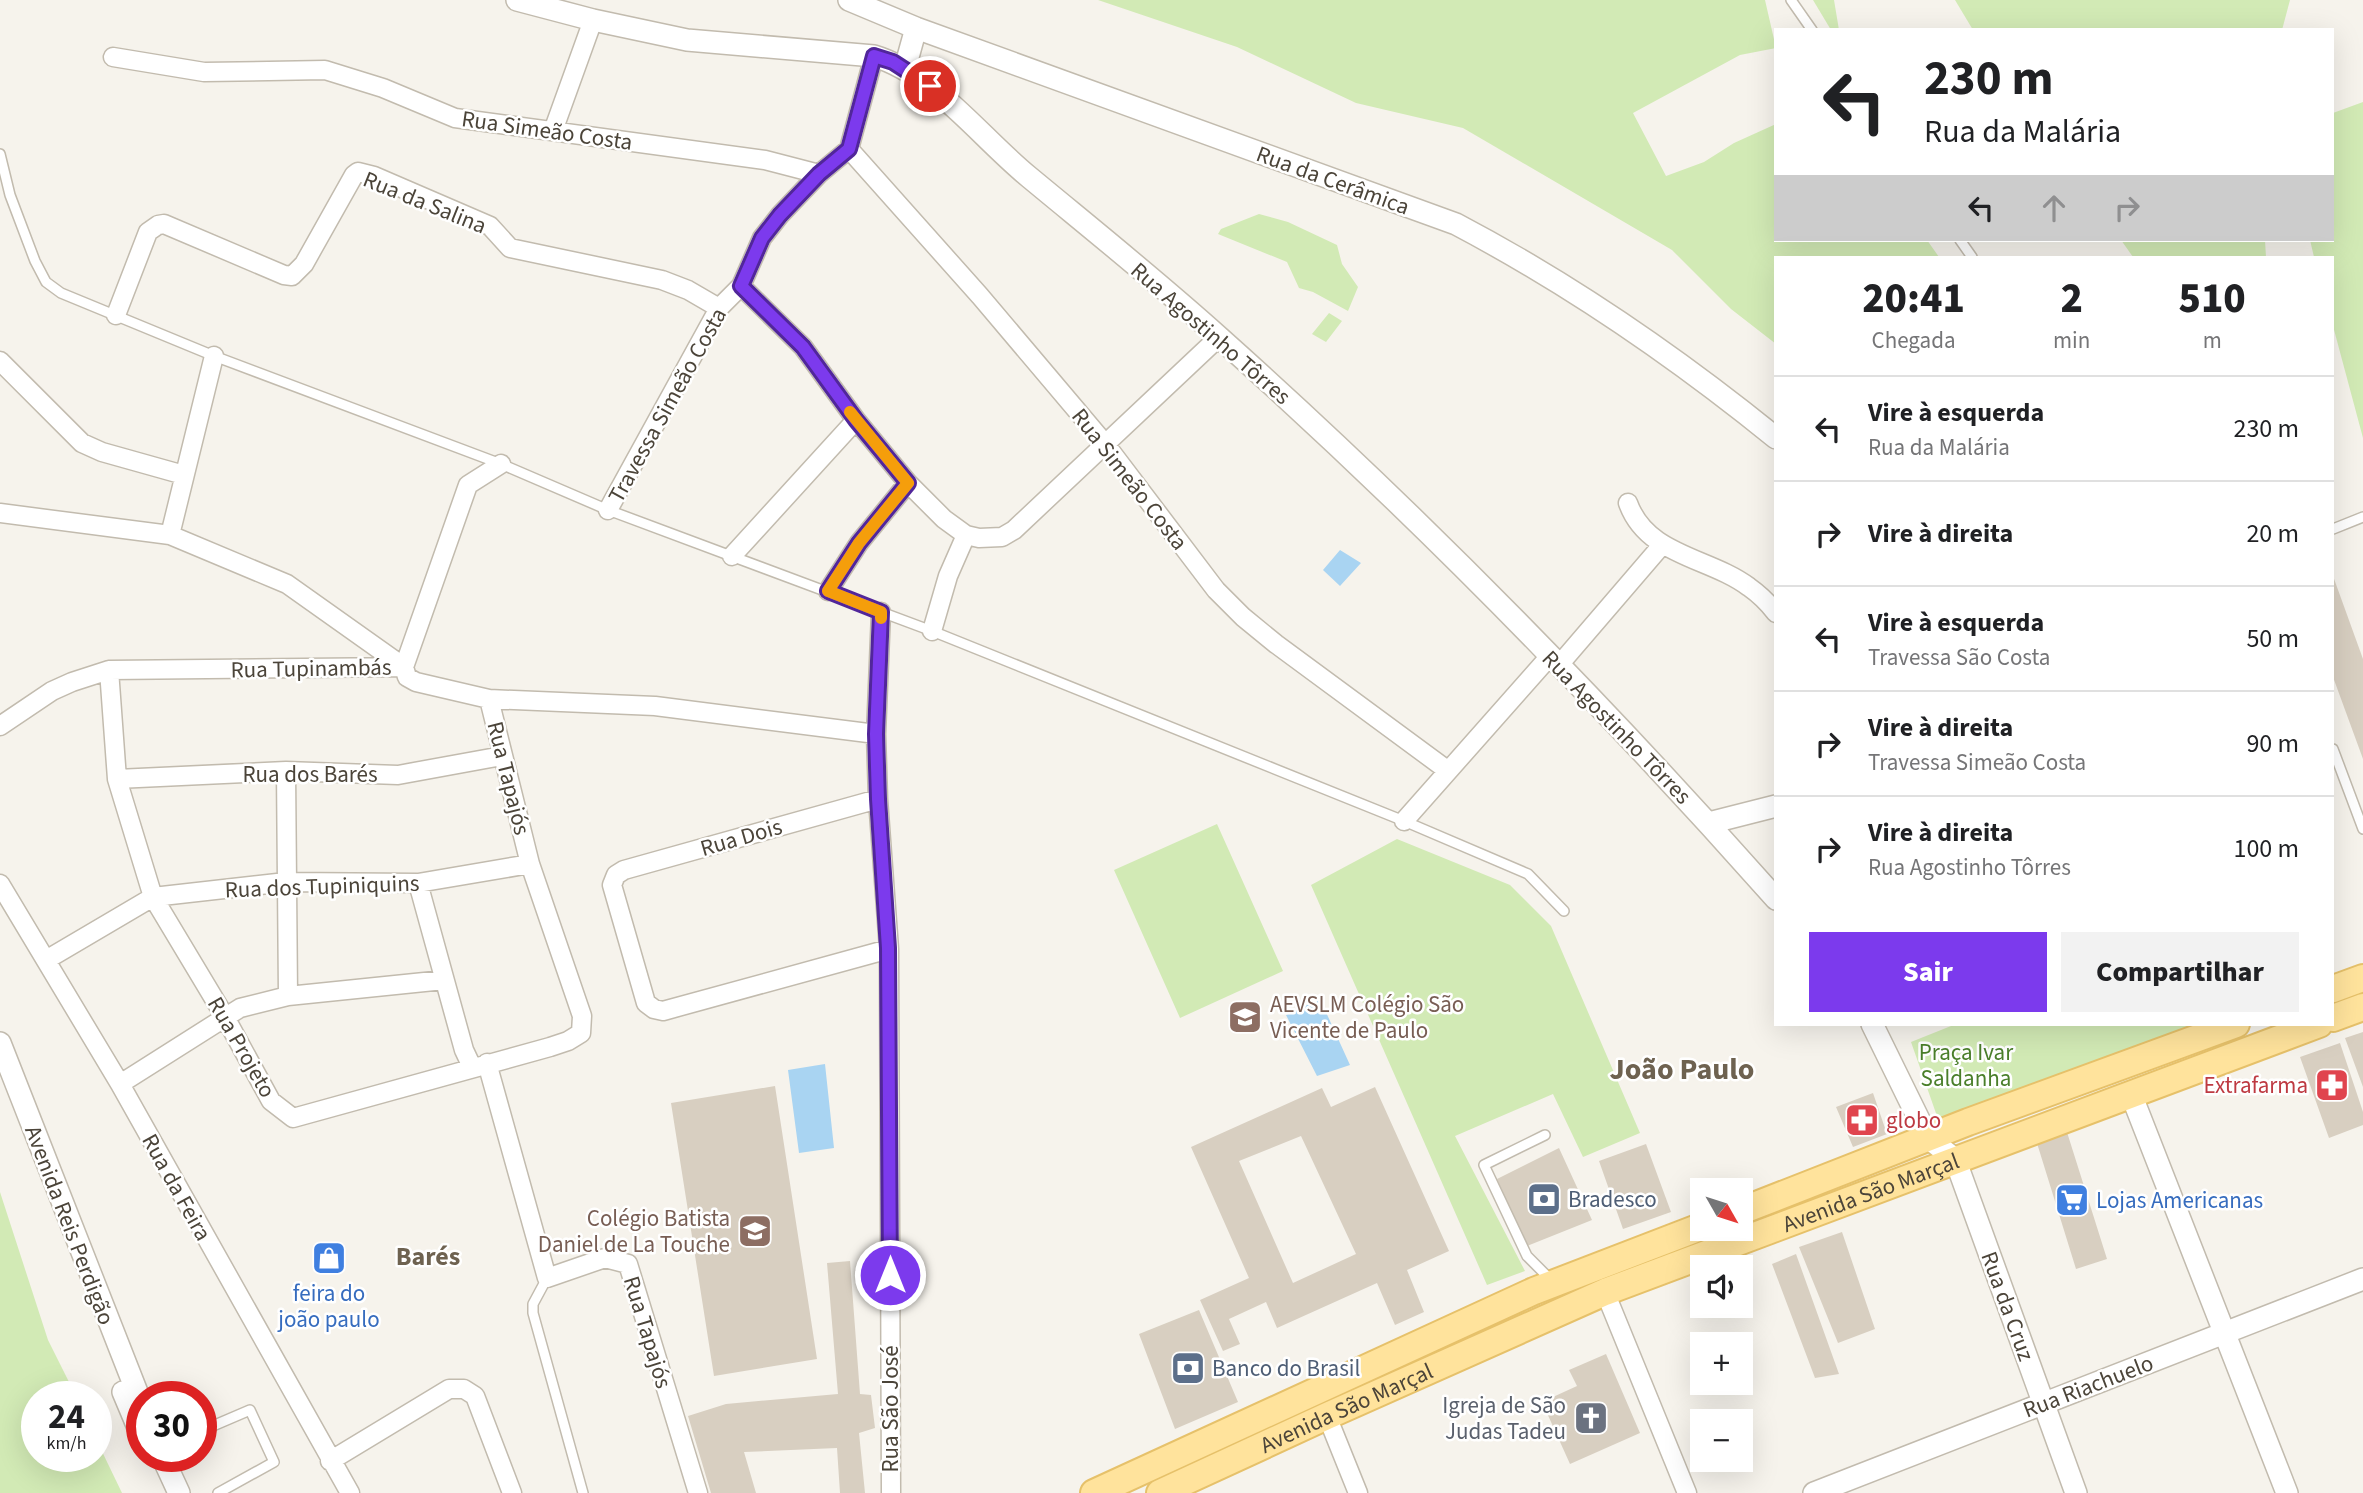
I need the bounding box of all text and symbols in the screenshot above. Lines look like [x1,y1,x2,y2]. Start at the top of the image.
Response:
text: 230 m [1924,44,2053,114]
pin [900,56,960,116]
icon: left [1809,56,1900,147]
icon: arrive [911,67,949,105]
street label: Rua Simeão Costa [459,102,634,159]
text: Rua da Malária [1924,109,2121,155]
street label: Rua da Cerâmica [1252,137,1414,223]
street label: Rua da Salina [358,163,491,242]
icon: left [1962,189,2000,227]
icon: ahead [2035,189,2073,227]
icon: right [2108,189,2146,227]
street label: Rua Agostinho Tôrres [1123,254,1298,412]
text: 20:41 [1862,269,1965,329]
text: 2 [2060,269,2083,329]
text: 510 [2179,269,2246,329]
street label: Travessa Simeão Costa [600,302,735,509]
text: Chegada [1872,324,1956,357]
text: min [2053,324,2090,357]
text: m [2203,324,2222,357]
text: Vire à esquerda [1868,394,2044,431]
street label: Rua Simeão Costa [1064,401,1196,557]
icon: left [1809,410,1847,448]
text: 230 m [2233,410,2299,447]
text: Rua da Malária [1868,431,2010,464]
icon: right [1809,515,1847,553]
text: Vire à direita [1868,515,2013,552]
text: 20 m [2246,515,2299,552]
text: Vire à esquerda [1868,604,2044,641]
icon: left [1809,620,1847,658]
text: 50 m [2246,620,2299,657]
text: Travessa São Costa [1868,641,2050,674]
street label: Rua Agostinho Tôrres [1534,643,1699,812]
street label: Rua Tupinambás [230,651,392,686]
text: Vire à direita [1868,709,2013,746]
street label: Rua Tapajós [478,718,539,838]
icon: right [1809,725,1847,763]
text: 90 m [2246,725,2299,762]
text: Travessa Simeão Costa [1868,746,2086,779]
street label: Rua dos Barés [242,758,378,791]
street label: Rua Dois [696,810,786,865]
text: Vire à direita [1868,814,2013,851]
icon: right [1809,830,1847,868]
text: 100 m [2233,830,2299,867]
text: Rua Agostinho Tôrres [1868,851,2071,884]
street label: Rua dos Tupiniquins [224,867,420,906]
button: Sair [1809,932,2047,1012]
button: Compartilhar [2061,932,2299,1012]
place label: AEVSLM Colégio São Vicente de Paulo [1270,988,1464,1047]
street label: Rua Projeto [199,991,284,1104]
school or university icon: AEVSLM Colégio São Vicente de Paulo [1226,998,1264,1036]
park label: Praça Ivar Saldanha [1919,1036,2014,1095]
district label: João Paulo [1609,1048,1755,1091]
pharmacy icon: Extrafarma [2313,1066,2351,1104]
place label: Extrafarma [2204,1069,2308,1102]
pharmacy icon: globo [1843,1101,1881,1139]
place label: globo [1886,1104,1941,1137]
street label: Avenida Reis Perdigão [16,1121,123,1330]
street label: Rua da Feira [134,1128,220,1247]
street label: Avenida São Marçal [1778,1145,1964,1241]
north arrow [1690,1178,1754,1241]
map controls [1690,1178,1753,1472]
bank icon: Bradesco [1525,1180,1563,1218]
supermarket icon: Lojas Americanas [2053,1181,2091,1219]
place label: Bradesco [1568,1183,1657,1216]
place label: Lojas Americanas [2096,1184,2263,1217]
place label: Colégio Batista Daniel de La Touche [538,1202,730,1261]
school or university icon: Colégio Batista Daniel de La Touche [736,1212,774,1250]
district label: Barés [396,1238,460,1275]
position arrow [853,1238,927,1312]
shop icon: feira do joão paulo [310,1239,348,1277]
street label: Rua da Cruz [1973,1247,2043,1366]
button: sound [1690,1255,1753,1318]
street label: Rua Tapajós [615,1272,680,1392]
place label: feira do joão paulo [277,1277,380,1336]
button: + [1690,1332,1753,1395]
street label: Rua São José [874,1345,907,1473]
street label: Rua Riachuelo [2018,1346,2158,1426]
bank icon: Banco do Brasil [1169,1349,1207,1387]
place label: Banco do Brasil [1212,1352,1360,1385]
street label: Avenida São Marçal [1255,1355,1438,1462]
speed limit sign: 30 [126,1381,217,1472]
place label: Igreja de São Judas Tadeu [1442,1389,1566,1448]
text: 24 [48,1392,85,1442]
church icon: Igreja de São Judas Tadeu [1572,1399,1610,1437]
button: − [1690,1409,1753,1472]
text: km/h [47,1431,86,1456]

